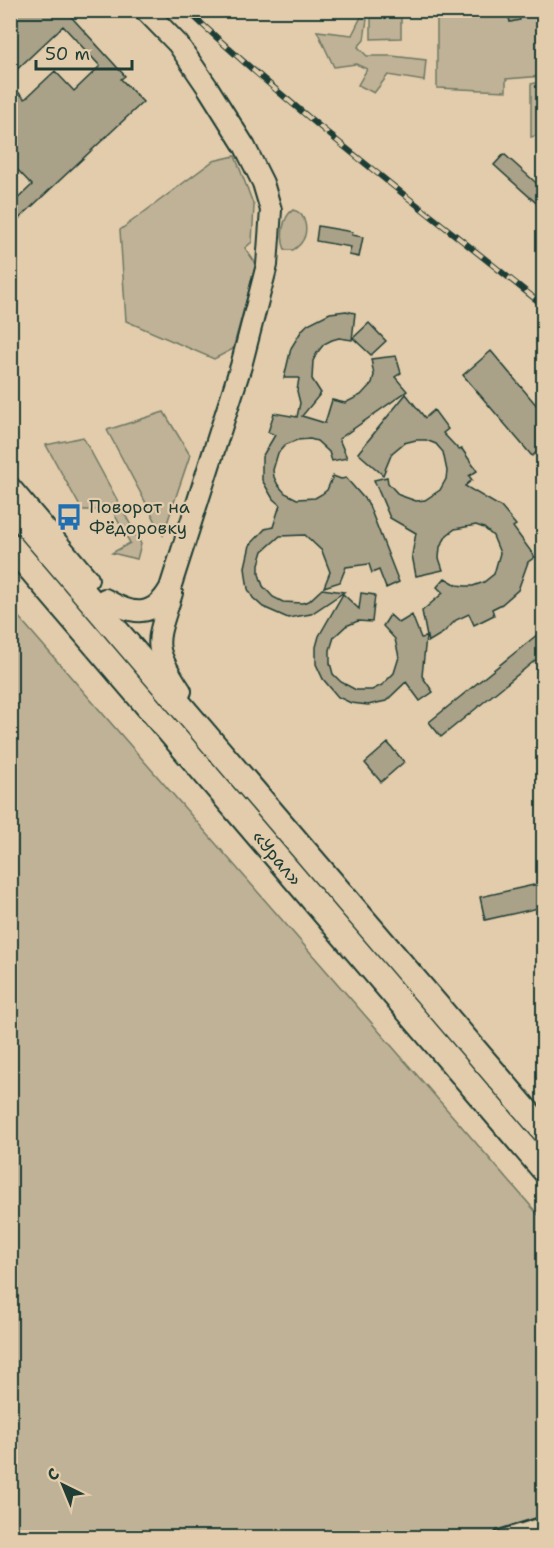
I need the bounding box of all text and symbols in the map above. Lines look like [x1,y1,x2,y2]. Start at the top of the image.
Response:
scale bar [36,33,132,71]
text: 50 m [45,42,90,66]
place label: Поворот на Фёдоровку [89,495,190,540]
bus stop icon: Поворот на Фёдоровку [54,502,84,532]
street label: «Урал» [247,825,307,891]
north arrow [33,1455,93,1515]
text: С [42,1463,64,1485]

